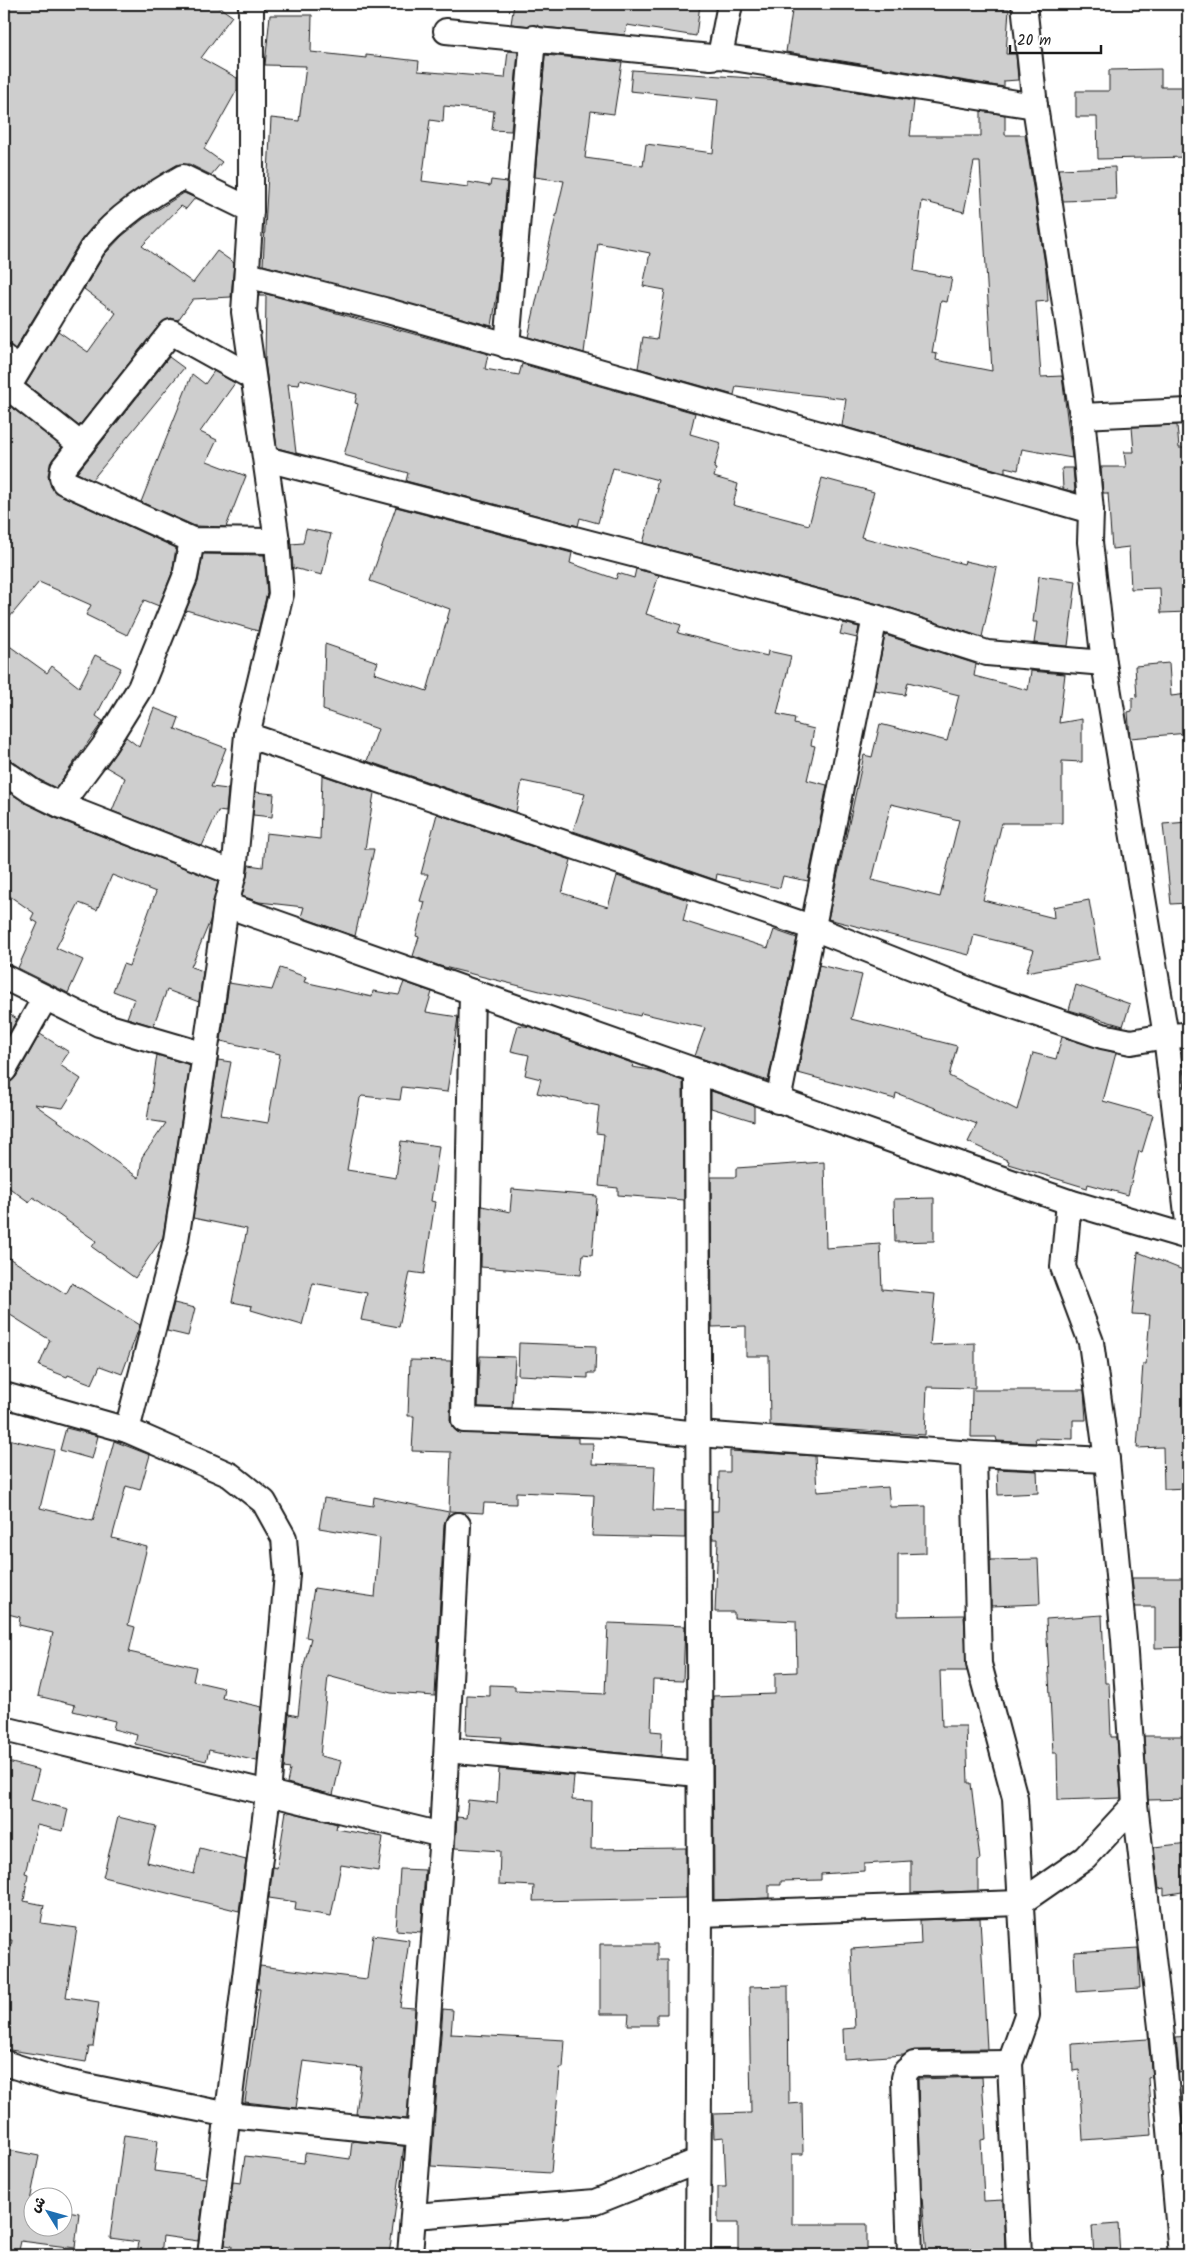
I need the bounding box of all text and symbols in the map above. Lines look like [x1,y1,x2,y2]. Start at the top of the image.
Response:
scale bar [1010,22,1101,54]
text: 20 m [1017,29,1051,53]
north arrow [22,2186,72,2236]
text: ش [25,2192,52,2218]

